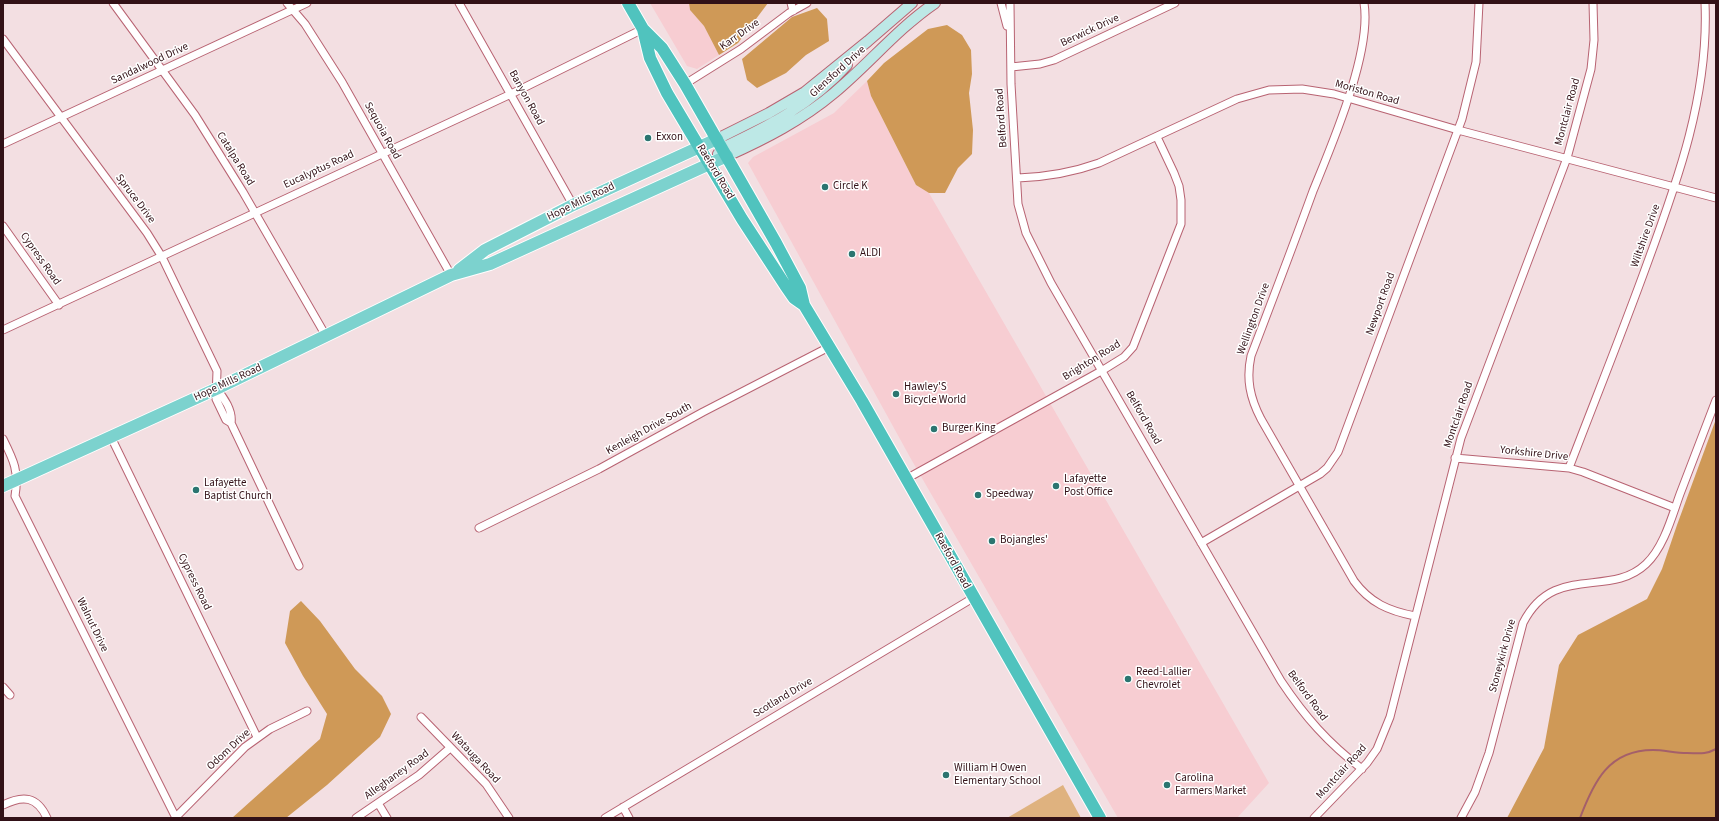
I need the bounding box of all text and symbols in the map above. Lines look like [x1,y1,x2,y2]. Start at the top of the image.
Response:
street label: Berwick Drive [1059,12,1121,50]
street label: Karr Drive [718,17,762,53]
street label: Sandalwood Drive [109,40,191,88]
street label: Glensford Drive [807,43,869,101]
street label: Banyon Road [505,68,547,128]
street label: Montclair Road [1553,77,1583,147]
street label: Moriston Road [1333,78,1401,108]
street label: Belford Road [993,88,1011,148]
street label: Sequoia Road [361,100,403,162]
street label: Catalpa Road [213,130,257,188]
place label: Exxon [656,131,683,145]
marker: Exxon [643,133,653,143]
street label: Raeford Road [693,142,737,202]
street label: Eucalyptus Road [282,148,356,192]
street label: Spruce Drive [112,172,158,226]
street label: Hope Mills Road [545,180,617,224]
place label: Circle K [833,180,868,194]
marker: Circle K [820,182,830,192]
street label: Wiltshire Drive [1628,203,1664,269]
street label: Cypress Road [17,230,63,288]
place label: ALDI [860,247,881,261]
marker: ALDI [847,249,857,259]
street label: Newport Road [1364,271,1398,337]
street label: Wellington Drive [1235,281,1273,357]
street label: Brighton Road [1061,338,1123,384]
street label: Hope Mills Road [192,361,264,405]
street label: Montclair Road [1441,380,1477,450]
place label: Hawley'S Bicycle World [904,381,966,407]
marker: Hawley'S Bicycle World [891,389,901,399]
street label: Belford Road [1122,389,1164,447]
street label: Kenleigh Drive South [604,400,694,458]
place label: Burger King [942,422,996,436]
marker: Burger King [929,424,939,434]
street label: Yorkshire Drive [1499,444,1569,464]
place label: Lafayette Post Office [1064,473,1113,499]
place label: Lafayette Baptist Church [204,477,272,503]
marker: Lafayette Post Office [1051,481,1061,491]
marker: Lafayette Baptist Church [191,485,201,495]
place label: Speedway [986,488,1033,502]
marker: Speedway [973,490,983,500]
street label: Raeford Road [931,531,973,591]
place label: Bojangles' [1000,534,1048,548]
marker: Bojangles' [987,536,997,546]
street label: Cypress Road [175,551,213,613]
street label: Walnut Drive [73,596,111,654]
street label: Stoneykirk Drive [1487,618,1519,694]
place label: Reed-Lallier Chevrolet [1136,666,1191,692]
street label: Belford Road [1284,668,1330,724]
marker: Reed-Lallier Chevrolet [1123,674,1133,684]
street label: Scotland Drive [751,675,815,721]
street label: Odom Drive [205,727,253,773]
street label: Watauga Road [448,730,502,786]
street label: Montclair Road [1314,742,1370,802]
street label: Alleghaney Road [362,747,432,803]
place label: William H Owen Elementary School [954,762,1041,788]
marker: William H Owen Elementary School [941,770,951,780]
place label: Carolina Farmers Market [1175,772,1246,798]
marker: Carolina Farmers Market [1162,780,1172,790]

